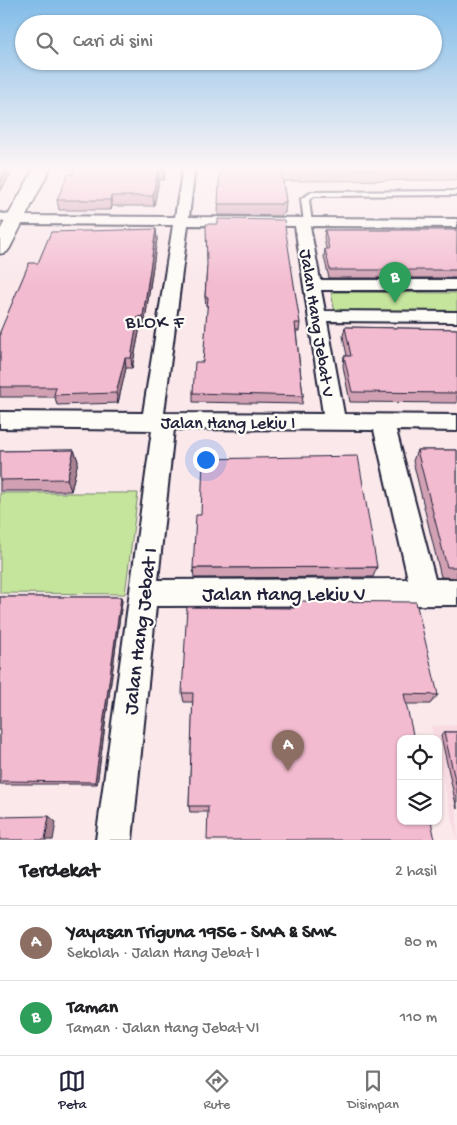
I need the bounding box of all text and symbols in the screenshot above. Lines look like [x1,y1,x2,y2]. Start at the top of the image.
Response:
search box [15,15,442,70]
icon: search [33,29,61,57]
text: Cari di sini [73,31,153,54]
street label: Jalan Hang Jebat V [293,248,338,399]
pin: B [379,262,411,303]
district label: BLOK F [125,312,185,335]
street label: Jalan Hang Lekiu I [161,414,295,435]
your location [193,447,219,473]
street label: Jalan Hang Jebat I [120,547,165,716]
street label: Jalan Hang Lekiu V [202,584,366,609]
pin: A [272,730,304,771]
map controls [397,735,442,825]
button: locate [397,735,442,780]
button: layers [397,780,442,825]
text: Terdekat [20,860,99,885]
text: 2 hasil [395,863,437,882]
text: Yayasan Triguna 1956 - SMA & SMK [67,922,334,945]
text: A [31,934,41,953]
text: 80 m [404,934,437,953]
text: Sekolah · Jalan Hang Jebat I [67,945,260,964]
text: Taman [67,997,118,1020]
text: B [32,1009,40,1028]
text: 110 m [400,1009,437,1028]
text: Taman · Jalan Hang Jebat VI [67,1020,259,1039]
tab: Peta [58,1067,87,1114]
tab: Rute [203,1067,231,1114]
tab: Disimpan [347,1067,399,1114]

